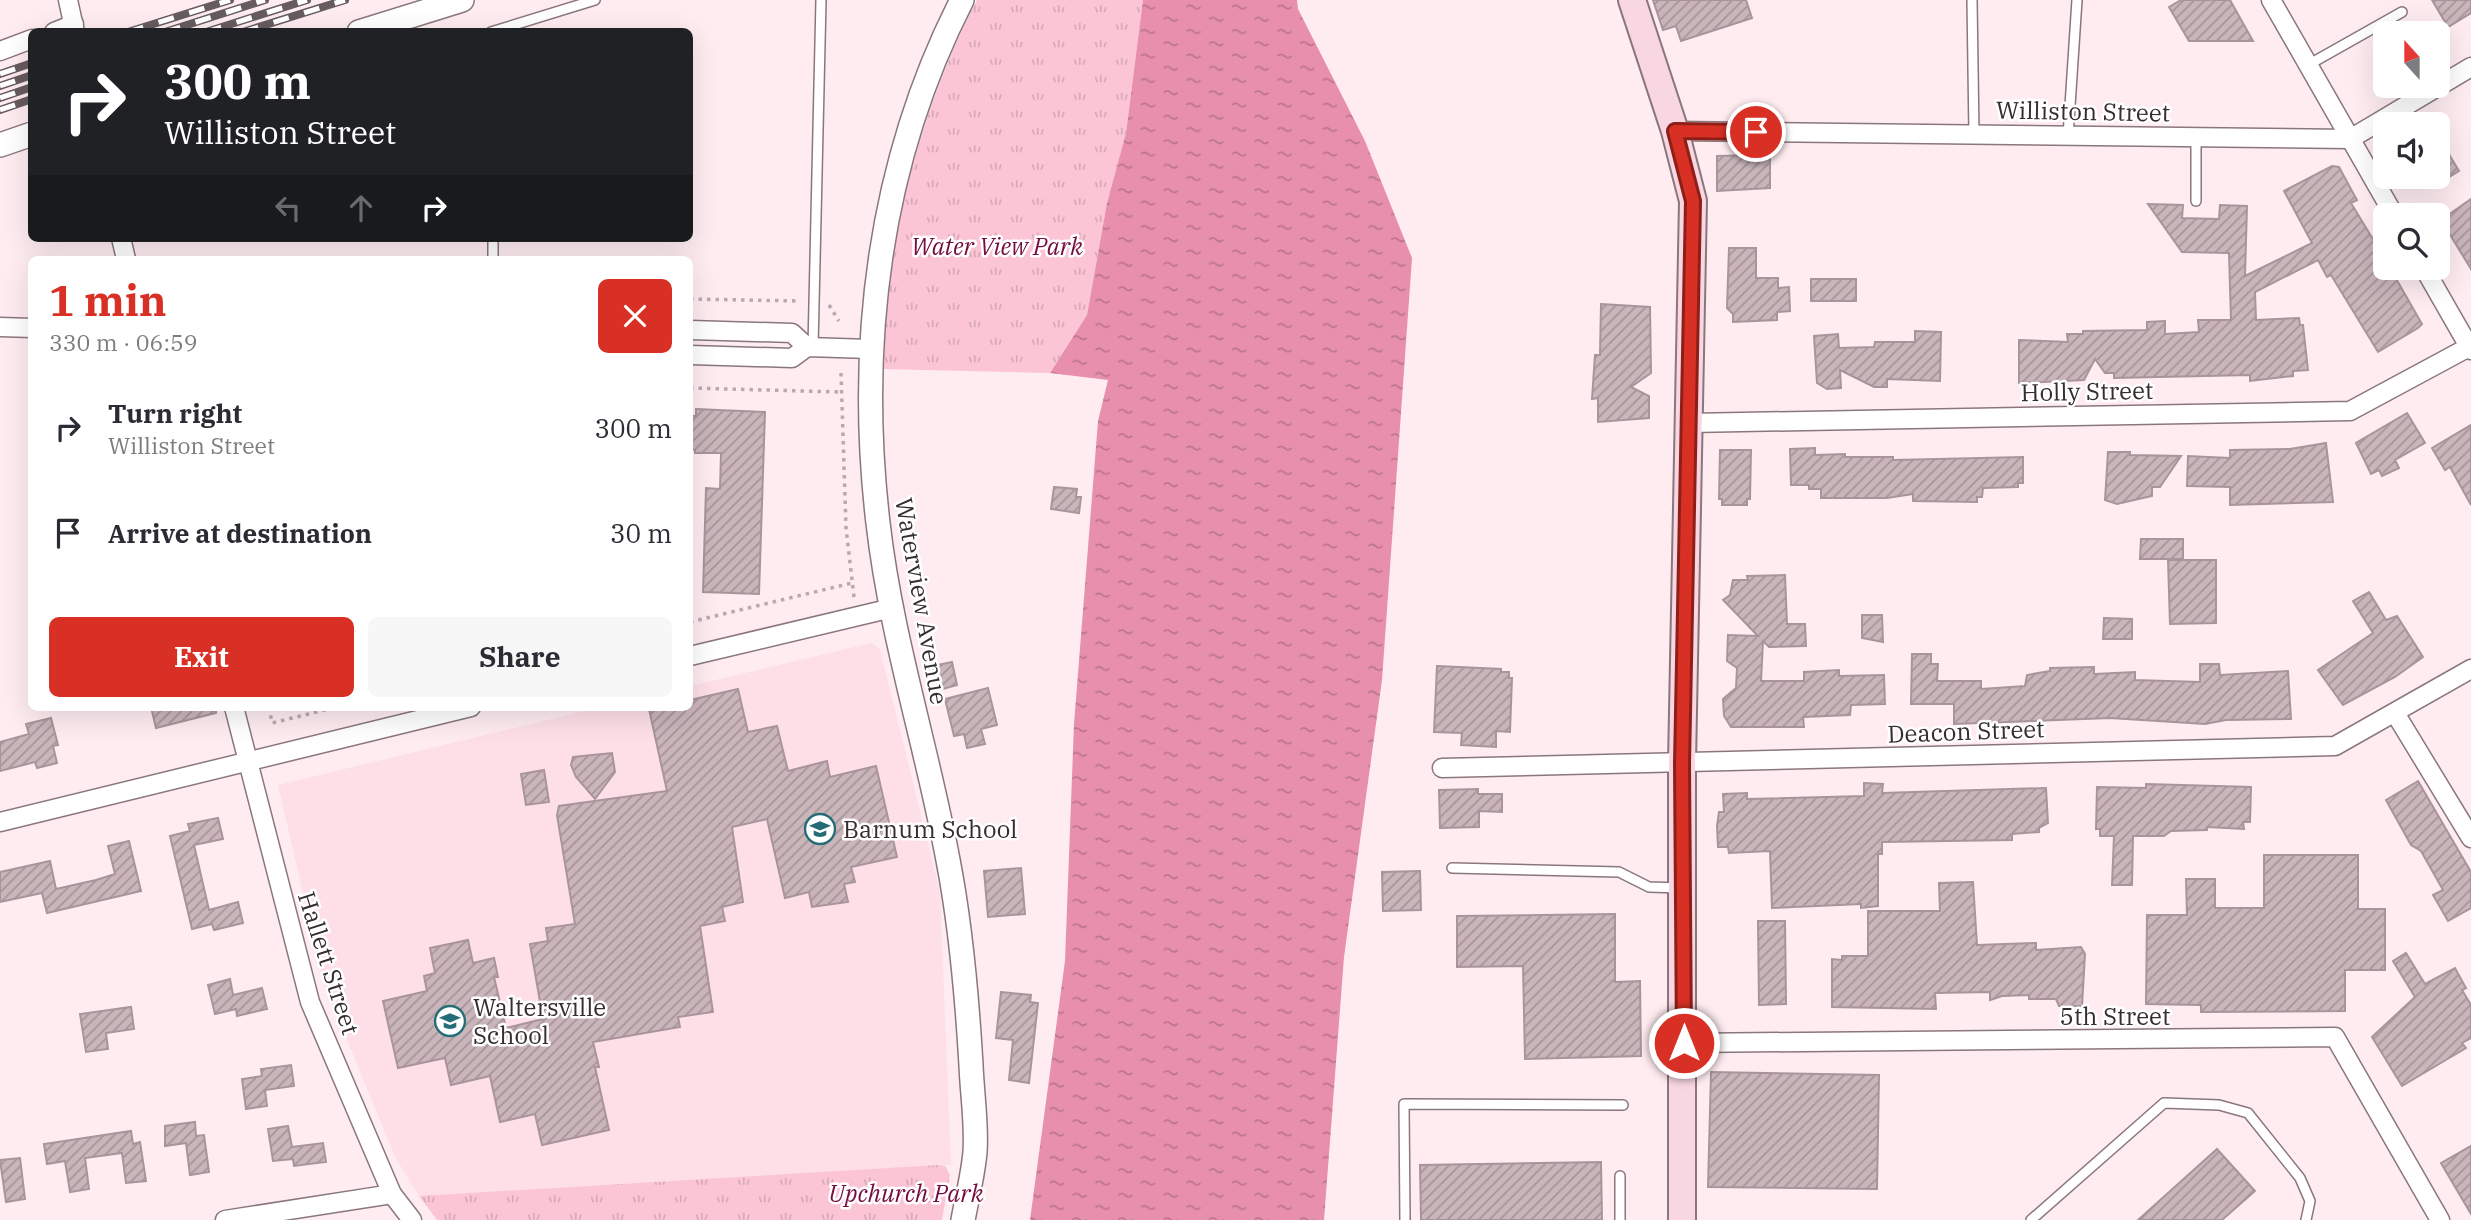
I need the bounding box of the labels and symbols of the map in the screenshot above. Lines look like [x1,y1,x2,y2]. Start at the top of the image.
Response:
north arrow [2373,21,2450,98]
street label: Williston Street [1996,93,2170,129]
pin [1726,102,1786,162]
park label: Water View Park [911,230,1083,262]
street label: Holly Street [2020,374,2154,408]
street label: Waterview Avenue [888,495,956,707]
street label: Deacon Street [1887,712,2045,750]
school or university icon: Barnum School [803,812,837,846]
place label: Barnum School [843,813,1017,845]
street label: Hallett Street [291,887,367,1039]
place label: Waltersville School [473,991,606,1051]
street label: 5th Street [2060,1000,2170,1032]
school or university icon: Waltersville School [433,1004,467,1038]
position arrow [1647,1006,1721,1080]
park label: Upchurch Park [829,1177,984,1209]

